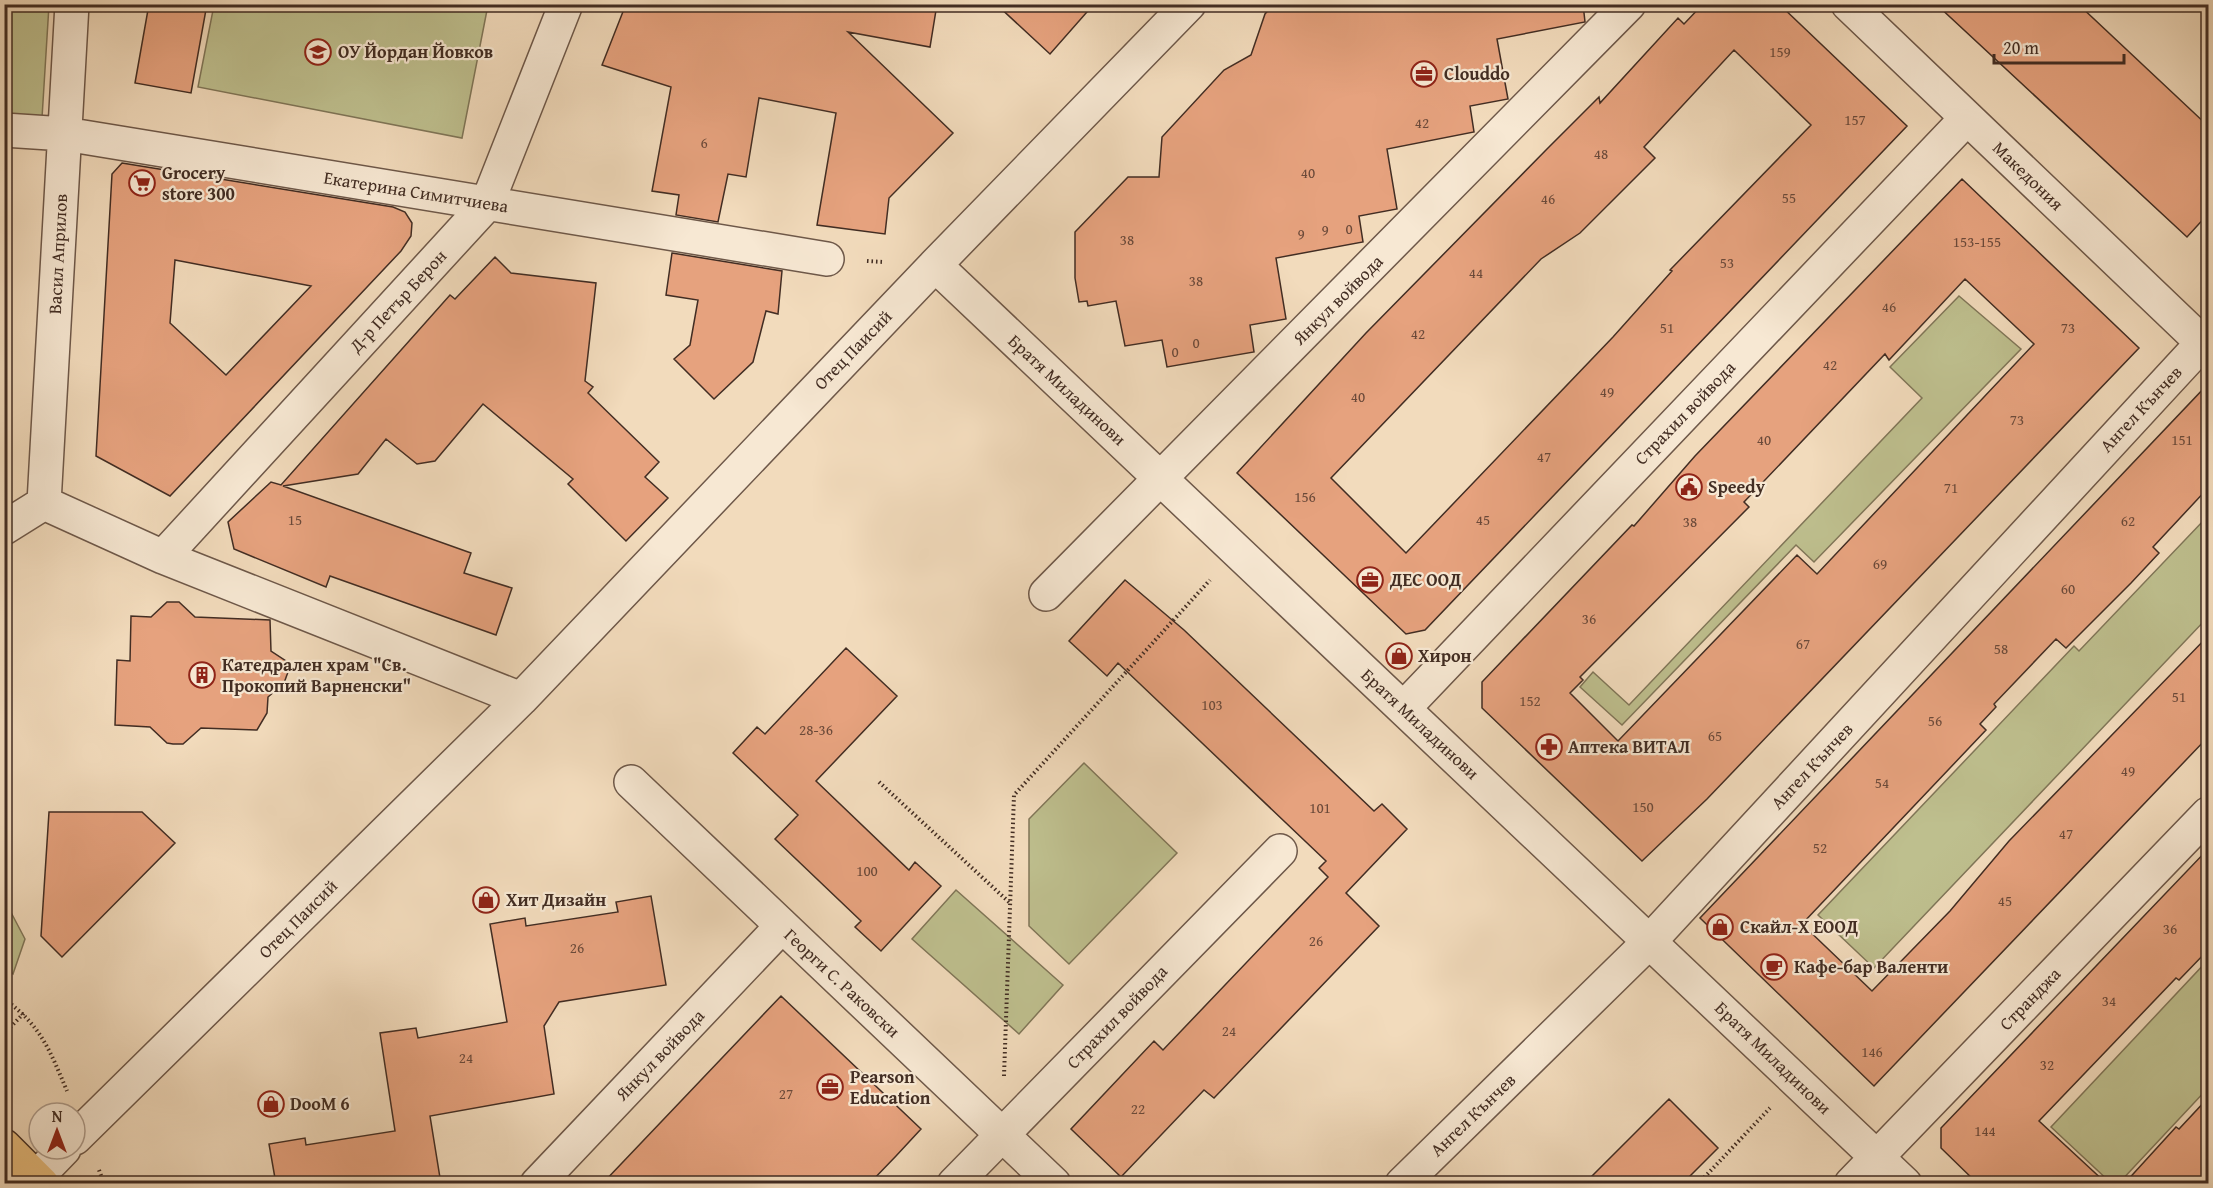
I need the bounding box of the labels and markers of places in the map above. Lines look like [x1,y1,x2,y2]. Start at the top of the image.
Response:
school or university icon: ОУ Йордан Йовков [303,37,333,67]
place label: ОУ Йордан Йовков [338,38,493,65]
office icon: Clouddo [1409,59,1439,89]
place label: Clouddo [1444,60,1510,87]
place label: Grocery store 300 [162,159,235,207]
supermarket icon: Grocery store 300 [127,168,157,198]
public building icon: Speedy [1674,472,1704,502]
place label: Speedy [1708,473,1766,500]
office icon: ДЕС ООД [1355,565,1385,595]
place label: ДЕС ООД [1389,566,1462,593]
shop icon: Хирон [1384,641,1414,671]
place label: Хирон [1418,642,1472,669]
place label: Катедрален храм "Св. Прокопий Варненски" [222,651,411,699]
building icon: Катедрален храм "Св. Прокопий Варненски" [187,660,217,690]
pharmacy icon: Аптека ВИТАЛ [1534,732,1564,762]
place label: Аптека ВИТАЛ [1568,733,1690,760]
shop icon: Хит Дизайн [471,885,501,915]
place label: Хит Дизайн [506,886,606,913]
shop icon: Скайл-Х ЕООД [1705,912,1735,942]
place label: Скайл-Х ЕООД [1740,913,1859,940]
cafe icon: Кафе-бар Валенти [1759,952,1789,982]
place label: Кафе-бар Валенти [1794,953,1948,980]
place label: Pearson Education [850,1063,931,1111]
office icon: Pearson Education [815,1072,845,1102]
shop icon: DooM 6 [256,1089,286,1119]
place label: DooM 6 [290,1090,350,1117]

